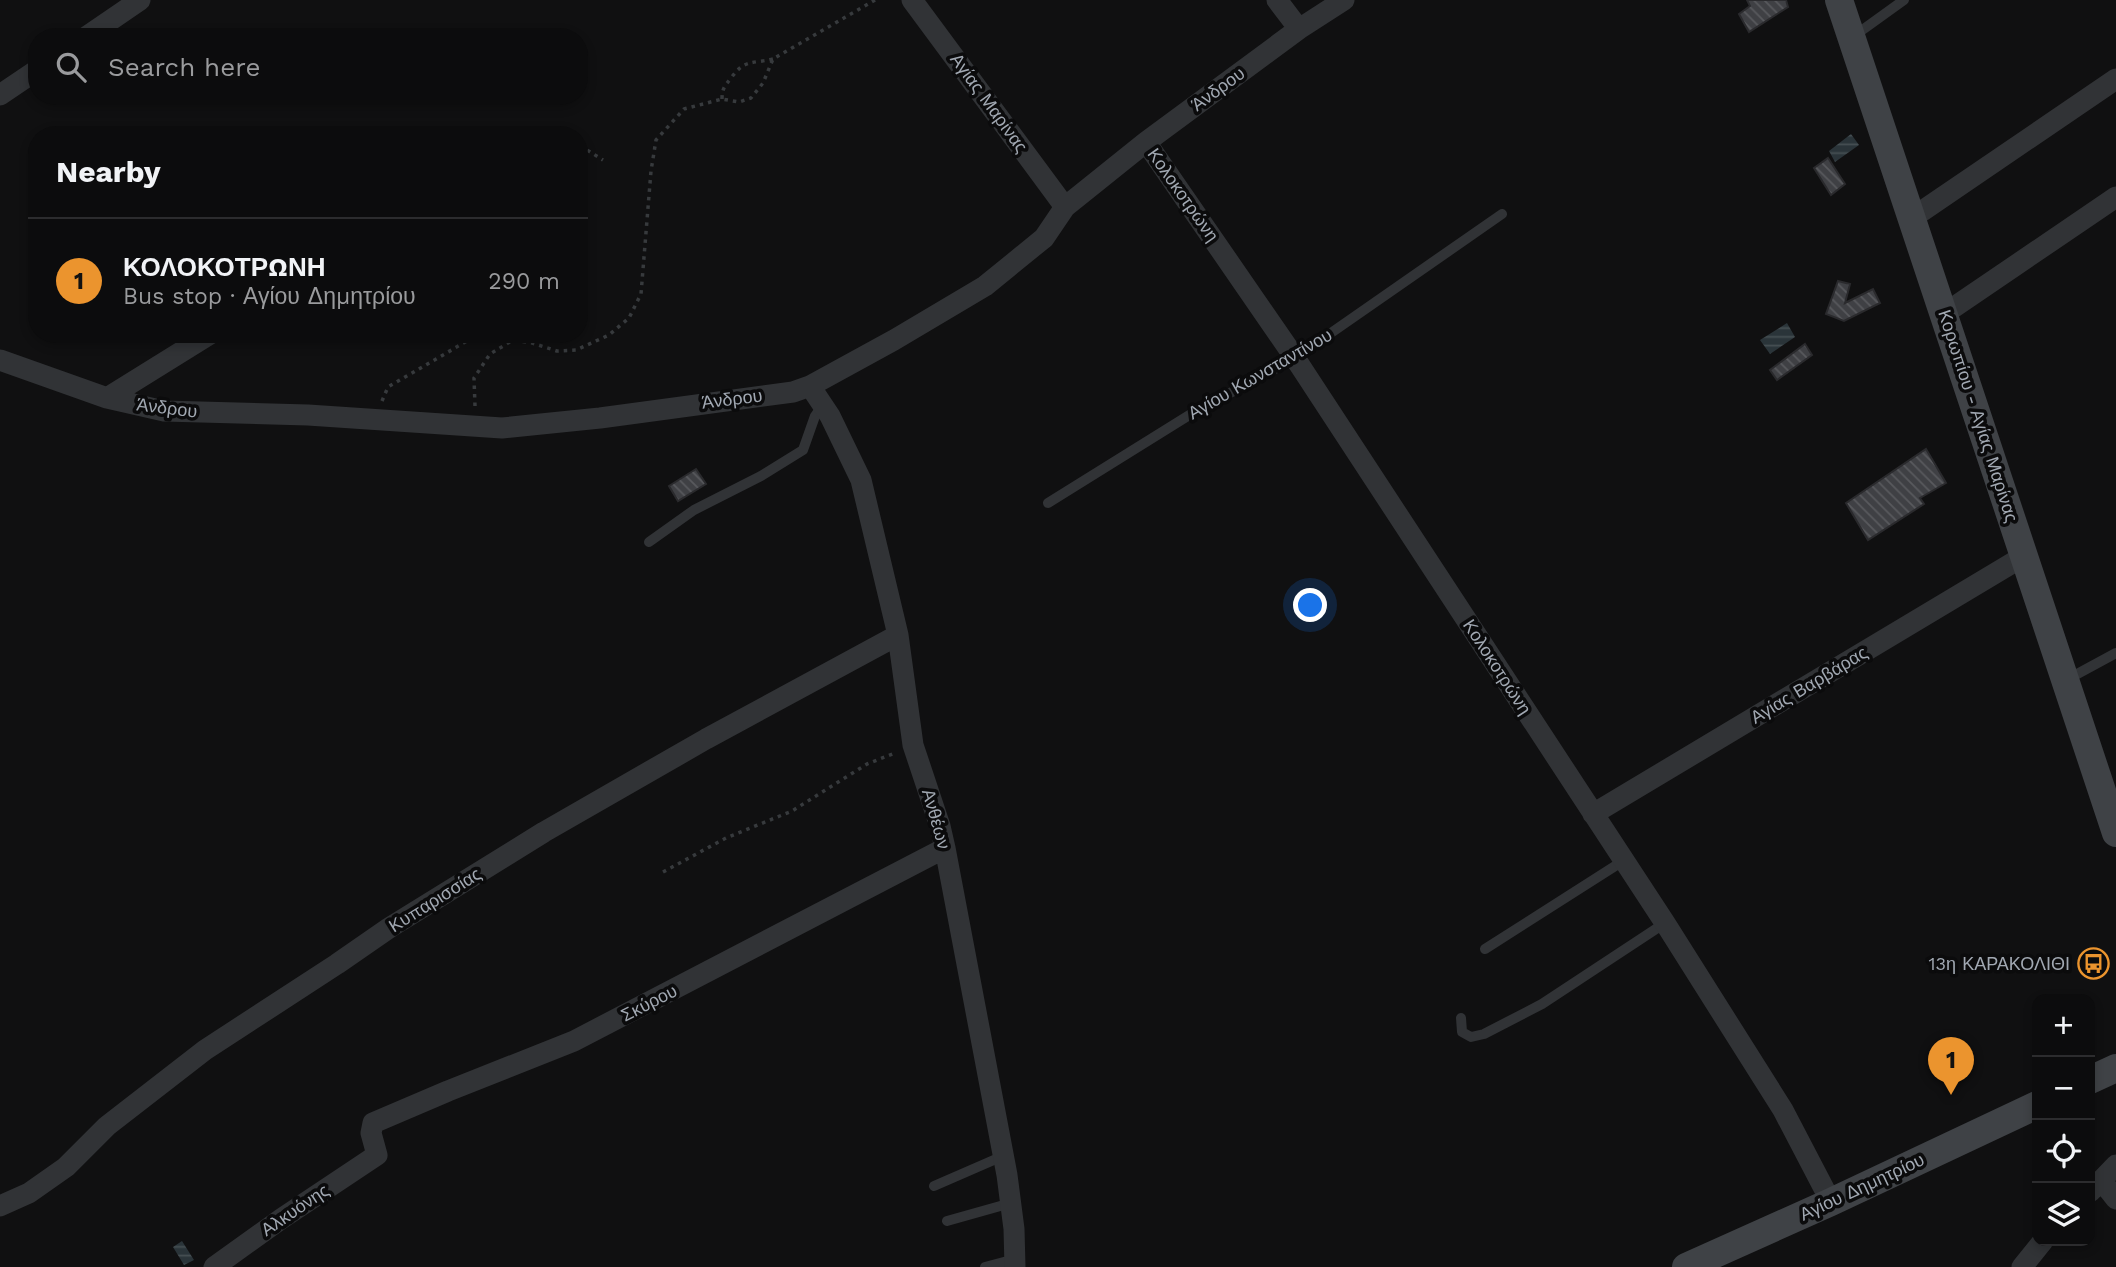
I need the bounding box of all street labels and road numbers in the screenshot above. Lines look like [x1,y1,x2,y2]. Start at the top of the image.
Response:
street label: Αγίας Μαρίνας [946,49,1033,157]
street label: Άνδρου [1187,62,1248,115]
street label: Κολοκοτρώνη [1144,144,1223,245]
street label: Κορωπίου - Αγίας Μαρίνας [1934,307,2023,525]
street label: Αγίου Κωνσταντίνου [1184,324,1336,423]
street label: Άνδρου [700,384,763,413]
street label: Άνδρου [136,393,199,422]
street label: Κολοκοτρώνη [1459,615,1536,718]
street label: Αγίας Βαρβάρας [1746,641,1871,728]
street label: Ανθέων [918,786,955,851]
street label: Κυπαρισσίας [385,863,485,936]
street label: Σκύρου [617,980,680,1026]
street label: Αγίου Δημητρίου [1796,1148,1927,1225]
street label: Αλκυόνης [257,1179,333,1240]

